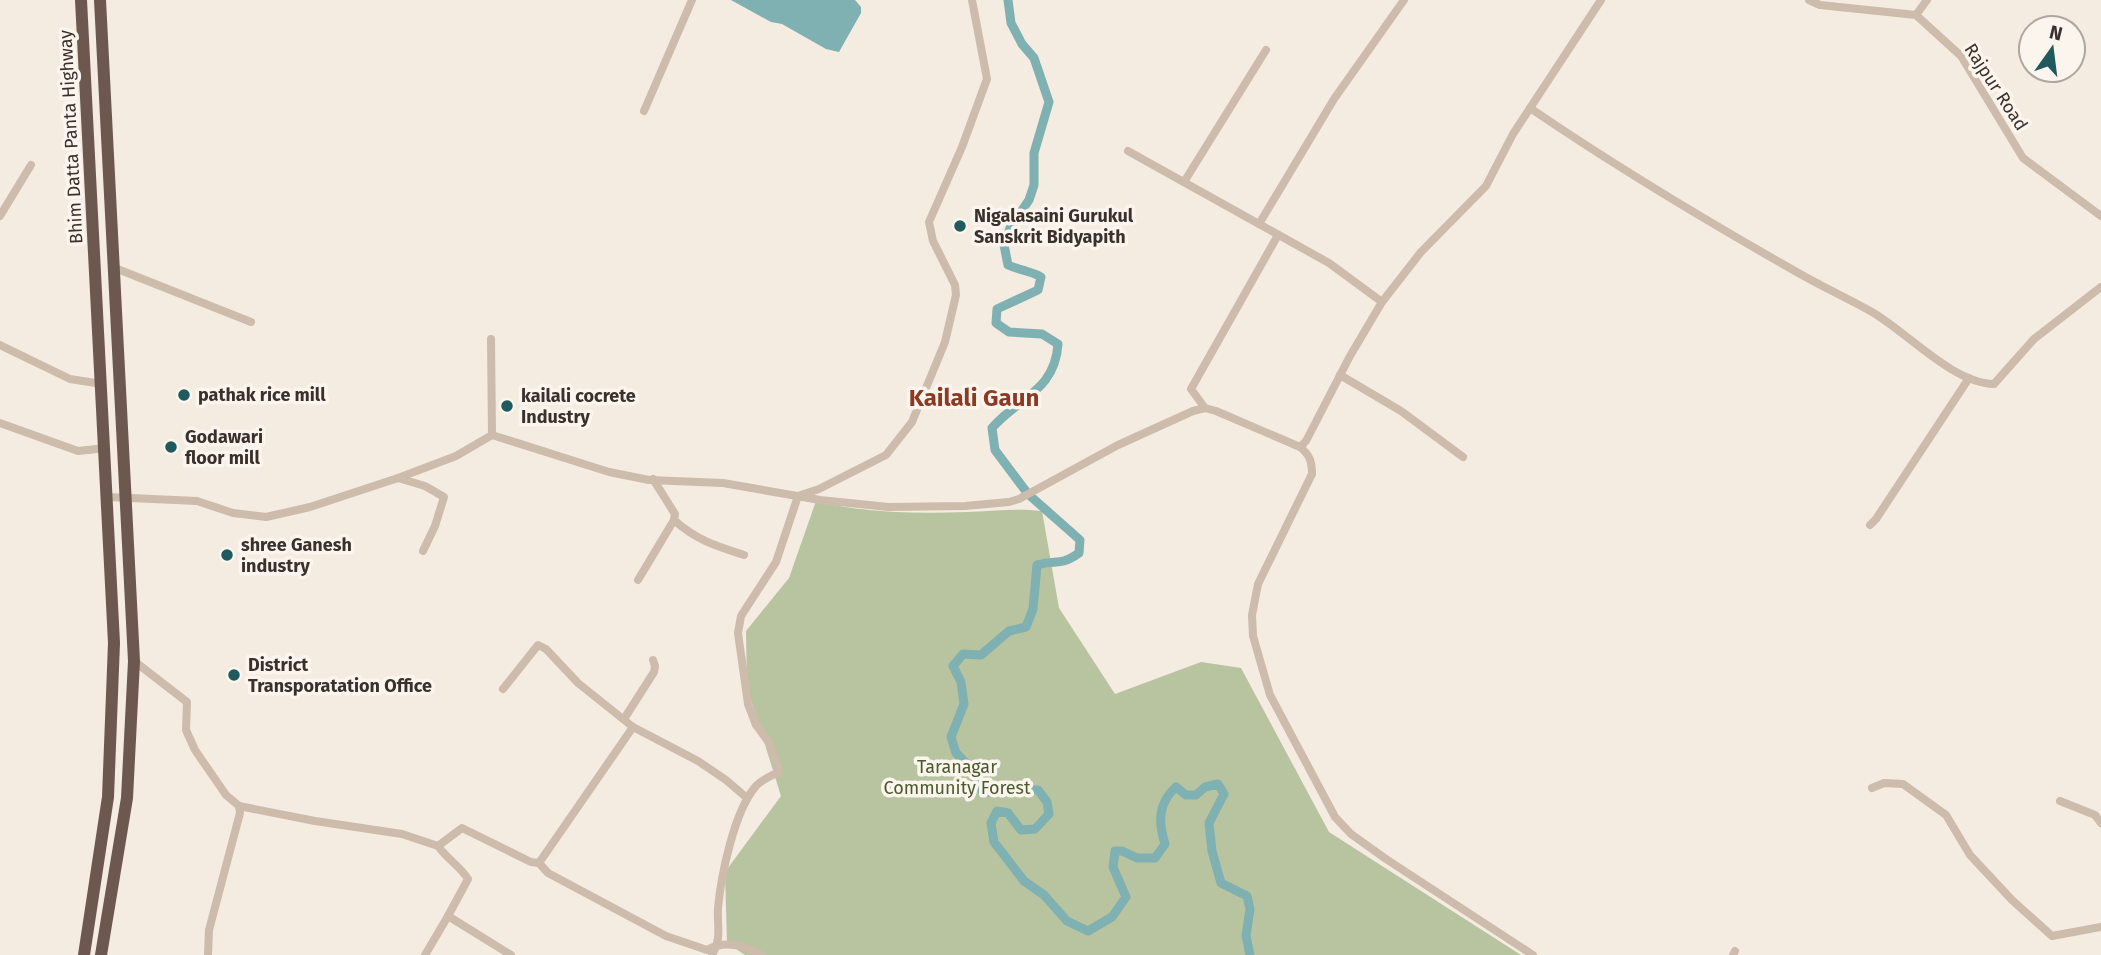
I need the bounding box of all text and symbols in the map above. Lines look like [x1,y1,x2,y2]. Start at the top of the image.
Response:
north arrow [2017,14,2087,84]
text: N [2047,20,2065,46]
street label: Bhim Datta Panta Highway [54,29,88,245]
street label: Rajpur Road [1960,39,2032,135]
place label: Nigalasaini Gurukul Sanskrit Bidyapith [974,205,1134,248]
marker: Nigalasaini Gurukul Sanskrit Bidyapith [952,218,968,234]
place label: pathak rice mill [198,384,326,406]
district label: Kailali Gaun [909,384,1039,412]
place label: kailali cocrete Industry [521,385,636,428]
marker: pathak rice mill [176,387,192,403]
marker: kailali cocrete Industry [499,398,515,414]
place label: Godawari floor mill [185,426,263,469]
marker: Godawari floor mill [163,439,179,455]
place label: shree Ganesh industry [241,534,352,577]
marker: shree Ganesh industry [219,547,235,563]
place label: District Transporatation Office [248,654,432,697]
marker: District Transporatation Office [226,667,242,683]
park label: Taranagar Community Forest [883,756,1031,799]

